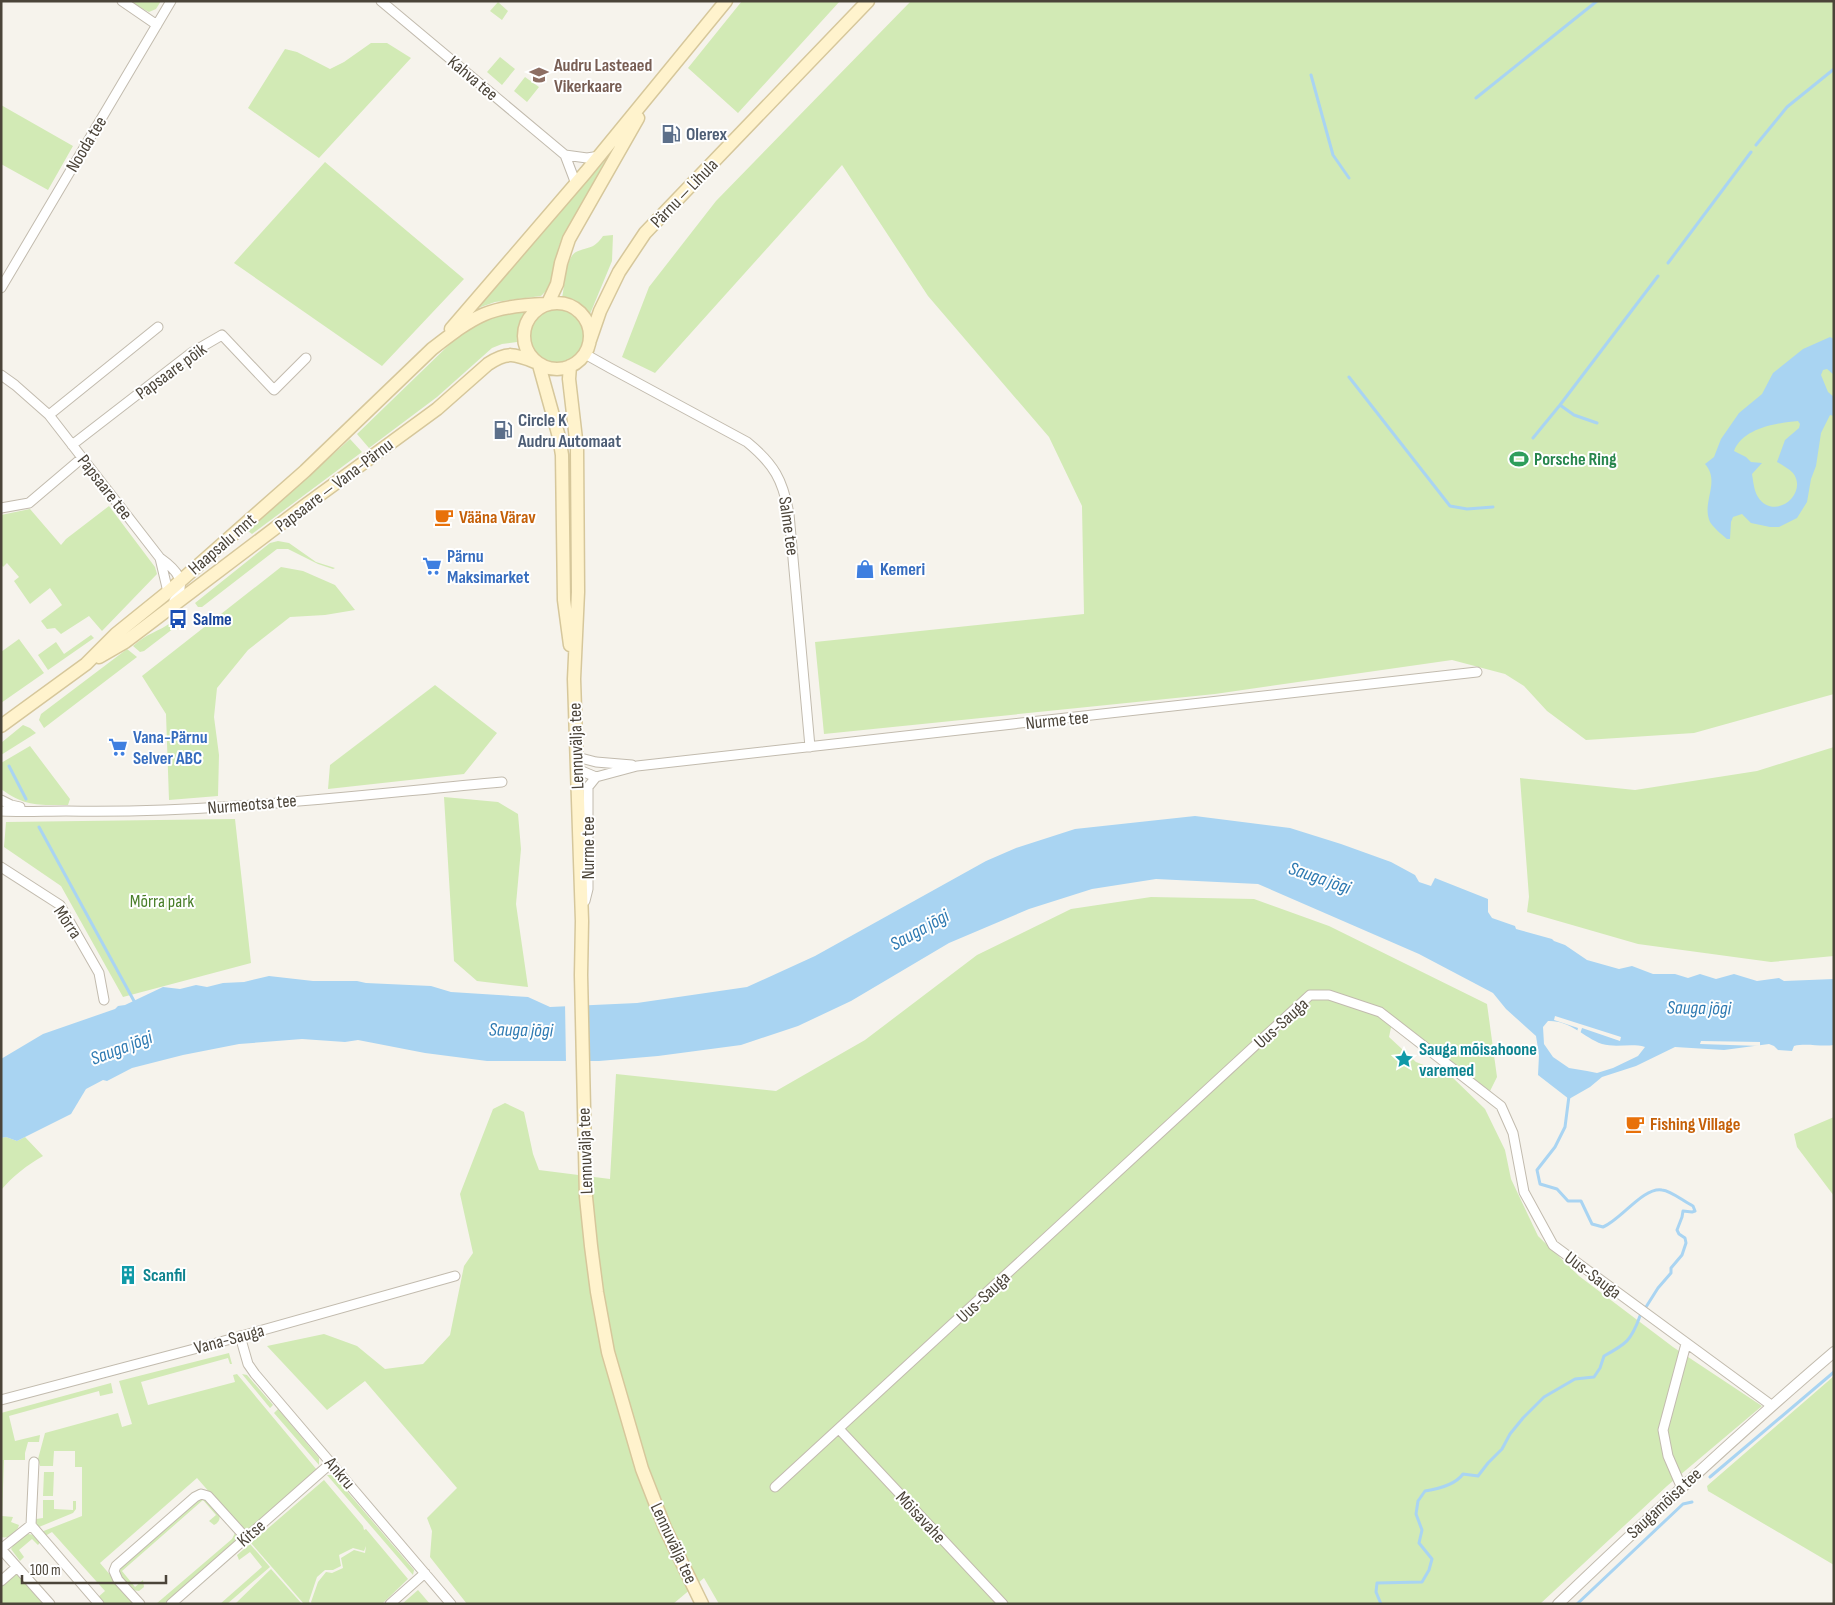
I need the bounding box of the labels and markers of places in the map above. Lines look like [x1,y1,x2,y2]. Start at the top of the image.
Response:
place label: Audru Lasteaed Vikerkaare [553,55,653,97]
school or university icon: Audru Lasteaed Vikerkaare [528,64,550,86]
fuel station icon: Olerex [660,123,682,145]
place label: Olerex [686,124,728,145]
place label: Circle K Audru Automaat [517,410,621,452]
fuel station icon: Circle K Audru Automaat [492,419,514,441]
sports icon: Porsche Ring [1508,448,1530,470]
place label: Porsche Ring [1534,449,1617,470]
cafe icon: Vääna Värav [433,506,455,528]
place label: Vääna Värav [459,507,536,528]
place label: Pärnu Maksimarket [447,546,529,588]
supermarket icon: Pärnu Maksimarket [421,555,443,577]
shop icon: Kemeri [854,558,876,580]
place label: Kemeri [880,559,925,580]
bus stop icon: Salme [167,608,189,630]
place label: Salme [193,609,232,630]
place label: Vana-Pärnu Selver ABC [133,727,208,769]
supermarket icon: Vana-Pärnu Selver ABC [107,736,129,758]
place label: Sauga mõisahoone varemed [1419,1039,1537,1081]
place icon: Sauga mõisahoone varemed [1393,1048,1415,1070]
cafe icon: Fishing Village [1624,1113,1646,1135]
place label: Fishing Village [1650,1114,1740,1135]
building icon: Scanfil [117,1264,139,1286]
place label: Scanfil [143,1265,186,1286]

